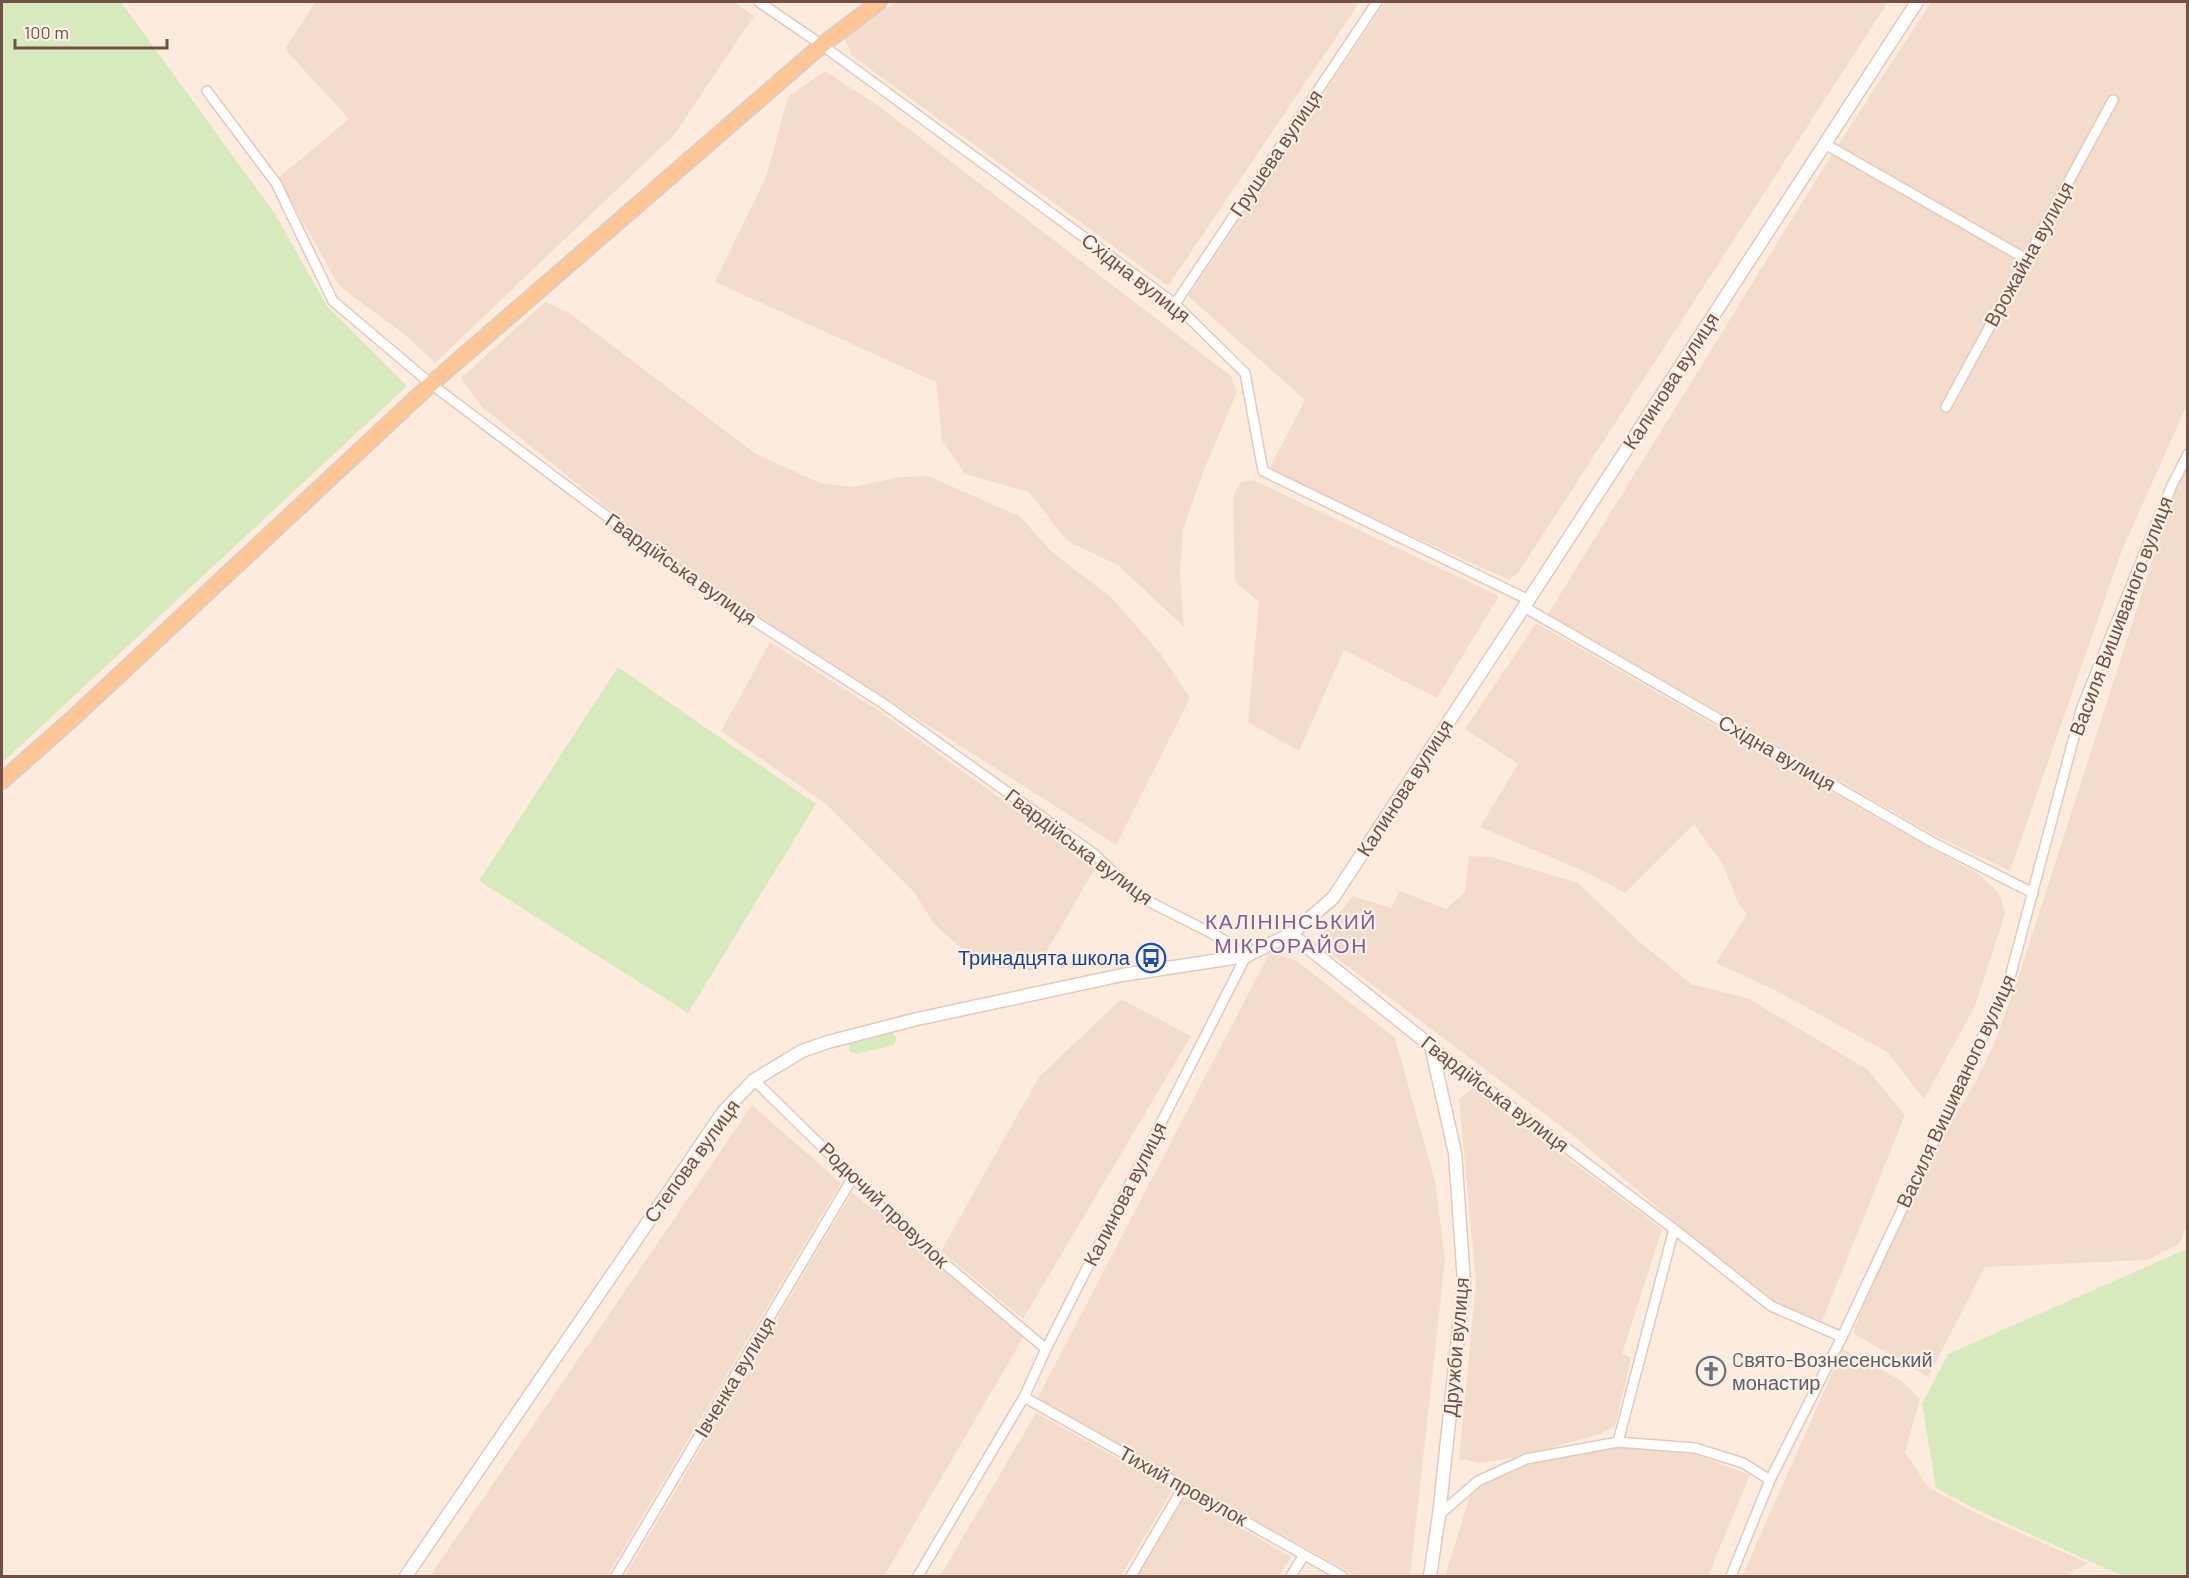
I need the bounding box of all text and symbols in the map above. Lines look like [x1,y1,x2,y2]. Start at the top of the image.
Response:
scale bar [15,12,166,50]
text: 100 m [24,21,69,43]
street label: Грушева вулиця [1224,84,1327,221]
street label: Врожайна вулиця [1978,177,2078,330]
street label: Східна вулиця [1077,227,1196,327]
street label: Калинова вулиця [1617,308,1723,453]
street label: Василя Вишиваного вулиця [2063,493,2177,739]
street label: Гвардійська вулиця [601,507,762,629]
street label: Східна вулиця [1715,709,1840,795]
street label: Калинова вулиця [1351,715,1457,860]
street label: Гвардійська вулиця [1001,783,1158,910]
district label: КАЛІНІНСЬКИЙ МІКРОРАЙОН [1205,908,1377,957]
bus stop icon: Тринадцята школа [1135,942,1167,974]
place label: Тринадцята школа [958,945,1131,969]
street label: Василя Вишиваного вулиця [1890,970,2020,1211]
street label: Гвардійська вулиця [1417,1030,1574,1157]
street label: Степова вулиця [638,1094,744,1227]
street label: Калинова вулиця [1078,1118,1171,1269]
street label: Родючий провулок [815,1136,955,1272]
street label: Дружби вулиця [1437,1276,1473,1418]
street label: Івченка вулиця [689,1312,780,1441]
place label: Cвято-Вознесенський монастир [1732,1347,1933,1394]
church icon: Cвято-Вознесенський монастир [1695,1355,1727,1387]
street label: Тихий провулок [1115,1440,1252,1531]

